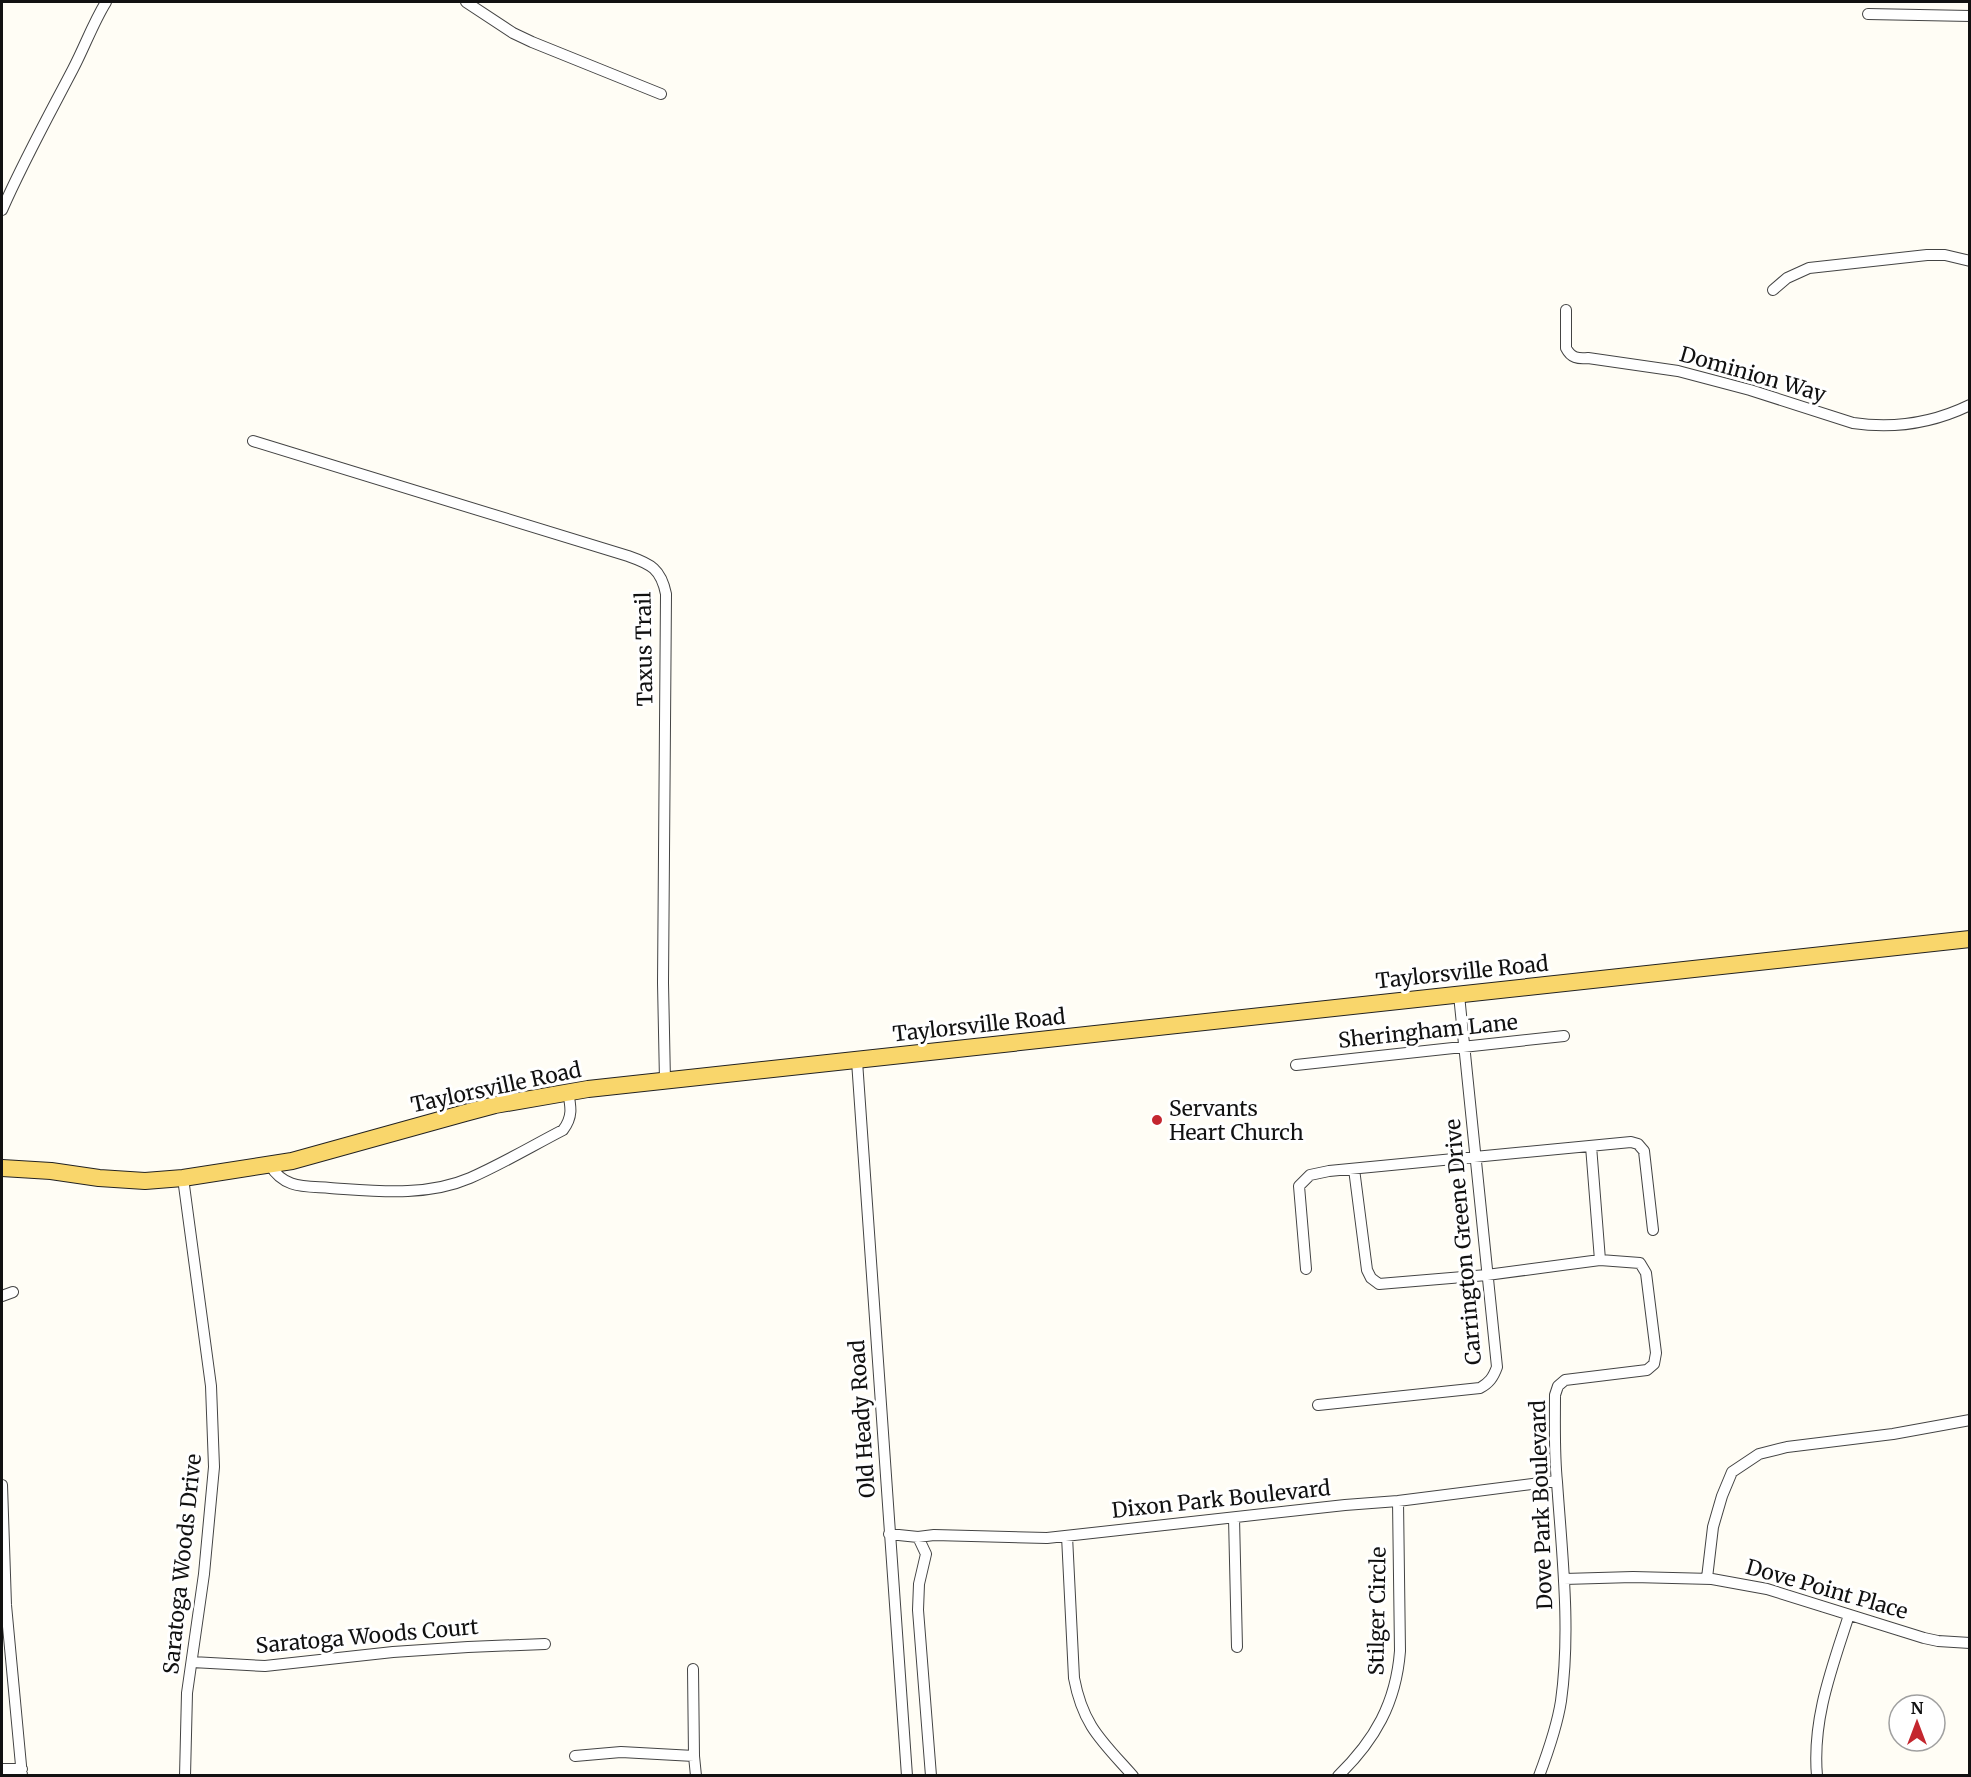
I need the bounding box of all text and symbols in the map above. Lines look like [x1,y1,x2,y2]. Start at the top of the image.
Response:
street label: Dominion Way [1677,340,1830,408]
street label: Taxus Trail [629,591,659,707]
street label: Taylorsville Road [1374,949,1550,994]
street label: Taylorsville Road [891,1002,1067,1047]
street label: Sheringham Lane [1337,1008,1519,1054]
street label: Taylorsville Road [408,1056,584,1118]
place label: Servants Heart Church [1169,1095,1304,1146]
marker: Servants Heart Church [1150,1113,1164,1127]
street label: Carrington Greene Drive [1439,1118,1487,1366]
street label: Old Heady Road [843,1339,881,1499]
street label: Dove Park Boulevard [1524,1399,1558,1610]
street label: Saratoga Woods Drive [157,1452,207,1676]
street label: Dixon Park Boulevard [1110,1474,1332,1524]
street label: Stilger Circle [1362,1546,1392,1676]
street label: Dove Point Place [1743,1553,1911,1625]
street label: Saratoga Woods Court [255,1613,479,1659]
north arrow [1887,1693,1947,1753]
text: N [1911,1698,1924,1718]

